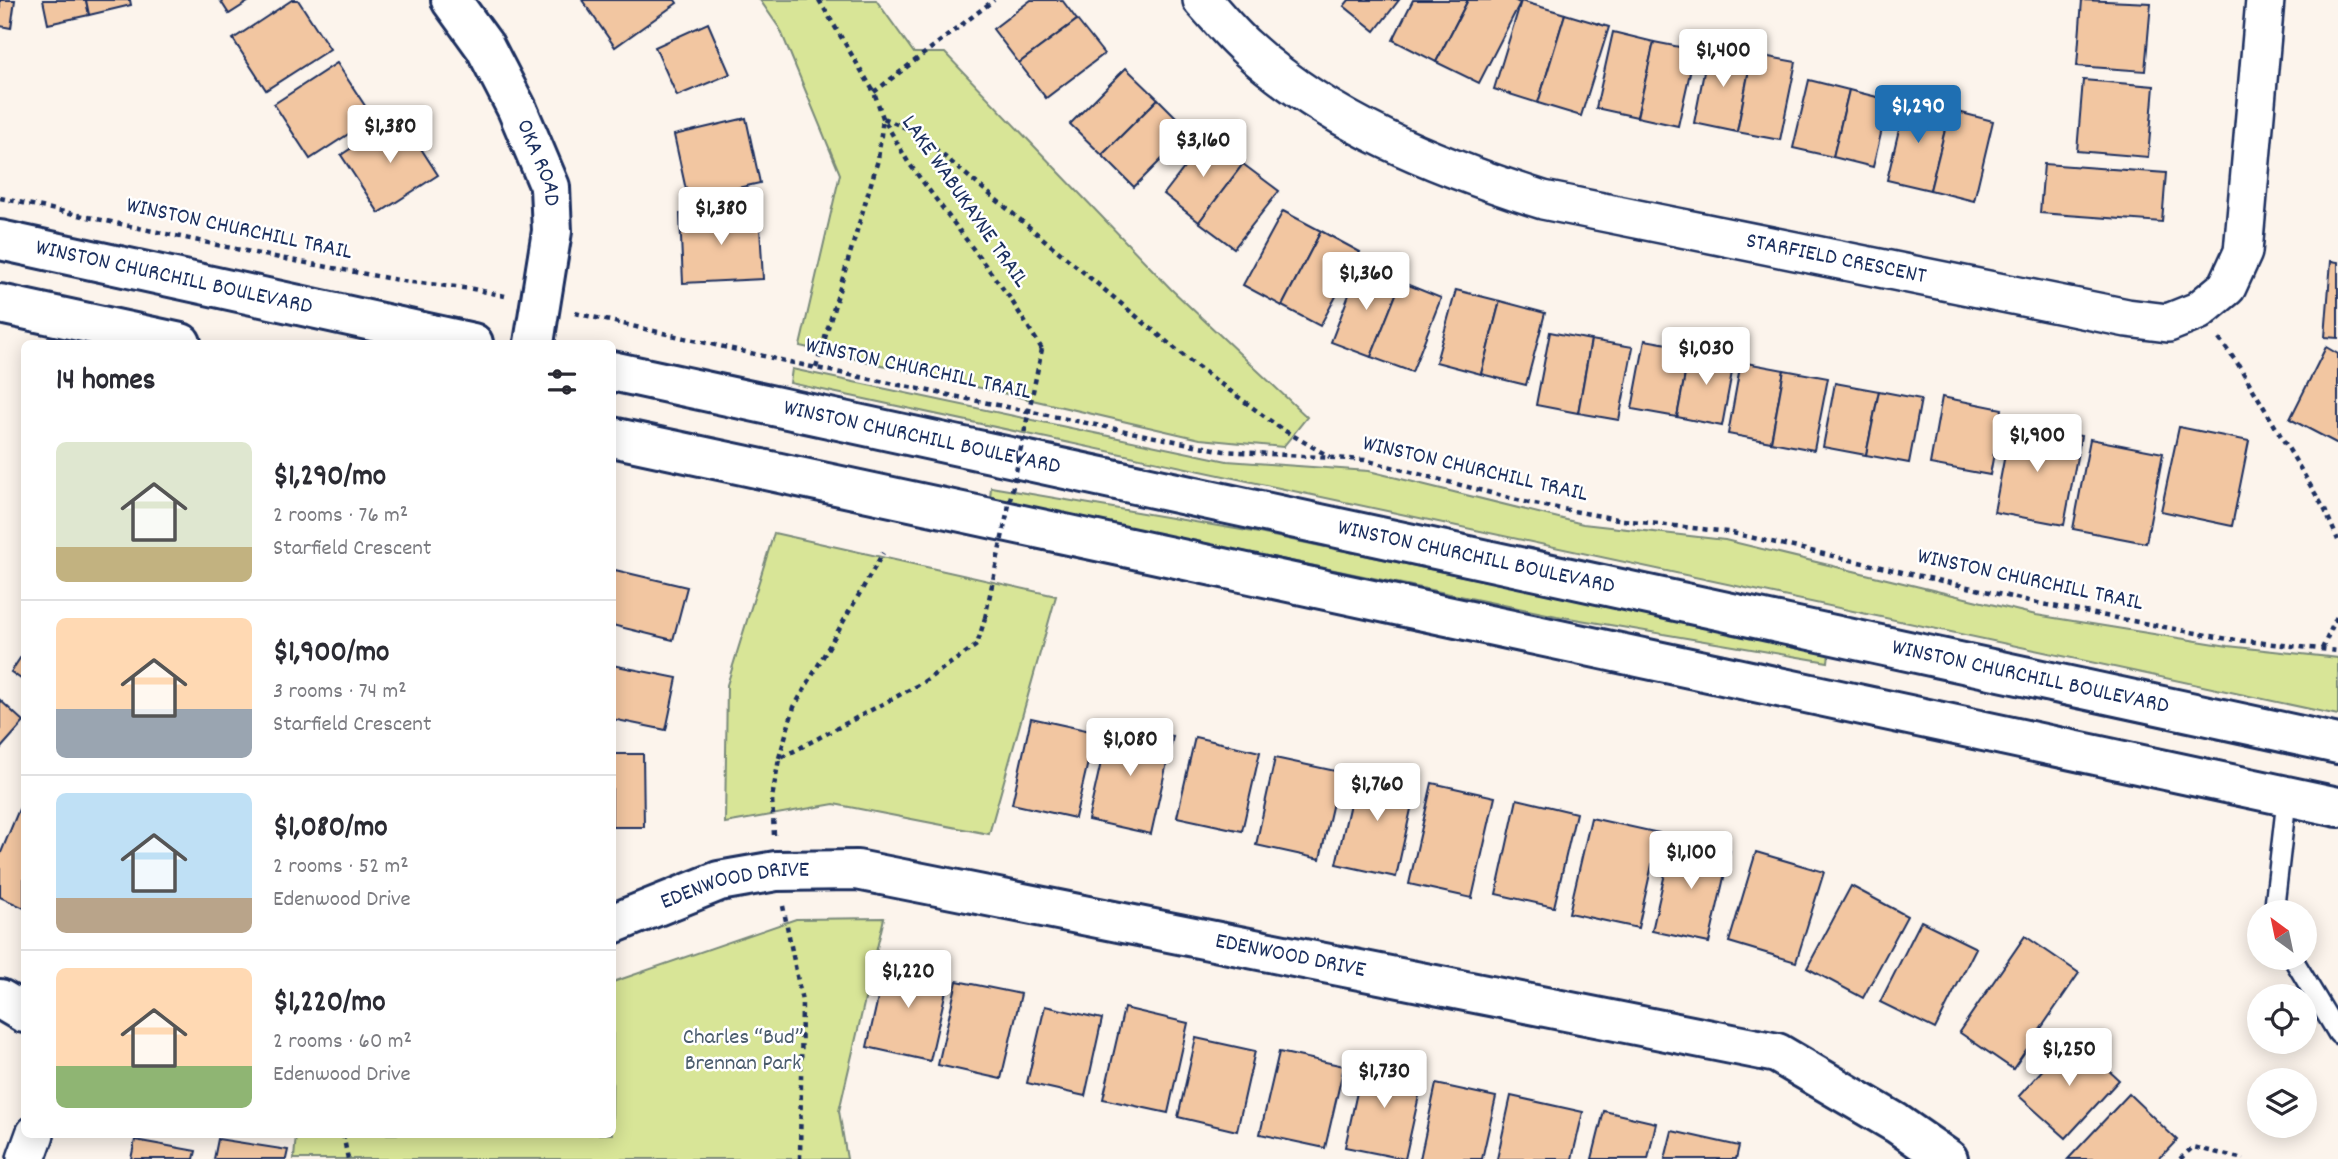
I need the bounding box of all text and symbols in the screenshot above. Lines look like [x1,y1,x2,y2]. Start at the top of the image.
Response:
pin: $1,400 [1666,29,1780,89]
text: $1,400 [1695,35,1751,68]
pin: $1,290 [1861,86,1975,145]
text: $1,290 [1891,91,1945,124]
pin: $1,380 [333,106,447,165]
street label: LAKE WABUKAYNE TRAIL [892,109,1036,296]
text: $1,380 [363,111,417,144]
street label: OKA ROAD [507,115,567,207]
pin: $3,160 [1146,120,1260,179]
text: $3,160 [1175,125,1231,158]
pin: $1,380 [664,188,778,247]
street label: WINSTON CHURCHILL TRAIL [123,190,356,270]
text: $1,380 [694,193,748,226]
street label: STARFIELD CRESCENT [1743,225,1929,293]
street label: WINSTON CHURCHILL BOULEVARD [32,232,316,324]
pin: $1,360 [1309,252,1423,312]
text: $1,360 [1338,258,1394,291]
pin: $1,030 [1649,328,1763,387]
street label: WINSTON CHURCHILL TRAIL [802,330,1035,410]
text: $1,030 [1678,333,1734,366]
text: 14 homes [56,361,155,404]
icon: filters [543,363,581,401]
street label: WINSTON CHURCHILL BOULEVARD [780,392,1064,484]
pin: $1,900 [1980,414,2094,474]
text: $1,900 [2009,420,2065,453]
street label: WINSTON CHURCHILL TRAIL [1359,428,1591,512]
text: $1,290/mo [273,457,386,500]
icon: home [112,470,196,554]
text: 2 rooms · 76 m² [273,500,408,533]
street label: WINSTON CHURCHILL BOULEVARD [1334,512,1618,604]
text: Starfield Crescent [273,533,431,566]
street label: WINSTON CHURCHILL TRAIL [1914,541,2147,621]
street label: WINSTON CHURCHILL BOULEVARD [1889,632,2172,723]
text: $1,900/mo [273,633,389,676]
icon: home [112,646,196,730]
text: 3 rooms · 74 m² [273,676,407,709]
text: Starfield Crescent [273,709,431,742]
pin: $1,080 [1073,718,1187,778]
text: $1,080 [1102,724,1158,757]
pin: $1,760 [1320,764,1434,823]
text: $1,760 [1350,769,1404,802]
text: $1,080/mo [273,808,388,851]
icon: home [112,821,196,905]
pin: $1,100 [1634,832,1748,891]
text: $1,100 [1665,837,1717,870]
text: 2 rooms · 52 m² [273,851,409,884]
street label: EDENWOOD DRIVE [656,854,810,919]
text: Edenwood Drive [273,884,411,917]
north arrow [2247,900,2317,970]
map controls [2247,900,2317,1138]
street label: EDENWOOD DRIVE [1212,925,1369,987]
pin: $1,220 [851,950,965,1010]
text: $1,220 [881,956,935,989]
text: $1,220/mo [273,983,386,1026]
button: locate [2247,984,2317,1054]
icon: home [112,996,196,1080]
park label: Charles “Bud” Brennan Park [683,1022,803,1081]
text: 2 rooms · 60 m² [273,1026,412,1059]
pin: $1,250 [2012,1028,2126,1088]
text: $1,250 [2042,1034,2096,1067]
pin: $1,730 [1327,1050,1441,1110]
text: $1,730 [1358,1056,1410,1089]
text: Edenwood Drive [273,1059,411,1092]
button: layers [2247,1068,2317,1138]

